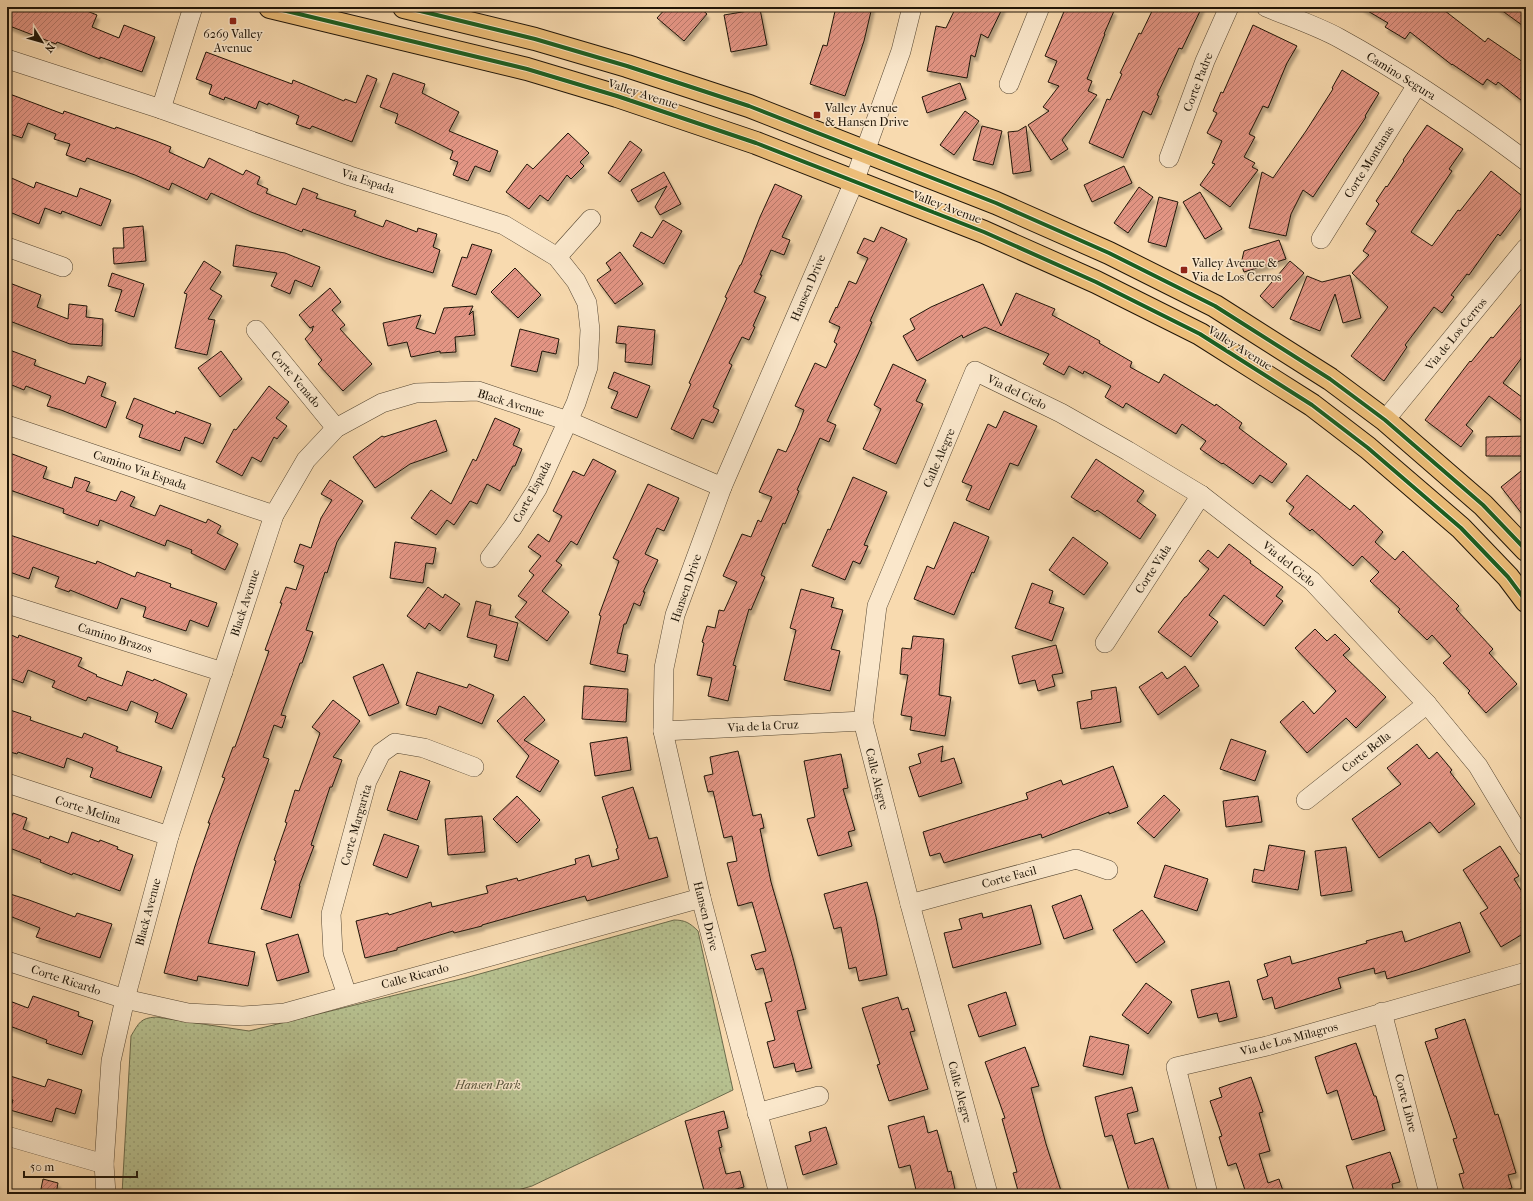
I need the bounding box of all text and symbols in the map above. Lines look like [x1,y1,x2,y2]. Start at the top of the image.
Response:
marker: 6269 Valley Avenue [228,16,238,26]
north arrow [22,22,62,62]
place label: 6269 Valley Avenue [203,27,263,55]
text: N [41,40,57,55]
street label: Camino Segura [1364,49,1439,103]
street label: Corte Padre [1180,50,1216,114]
street label: Valley Avenue [605,76,680,112]
place label: Valley Avenue & Hansen Drive [824,101,909,129]
marker: Valley Avenue & Hansen Drive [812,110,822,120]
street label: Corte Montanas [1341,123,1397,201]
street label: Via Espada [339,165,397,196]
street label: Valley Avenue [910,187,983,227]
street label: Hansen Drive [788,252,828,324]
place label: Valley Avenue & Via de Los Cerros [1191,256,1282,284]
marker: Valley Avenue & Via de Los Cerros [1179,265,1189,275]
street label: Via de Los Cerros [1422,294,1490,374]
street label: Valley Avenue [1205,322,1275,373]
street label: Corte Venado [268,348,324,410]
street label: Via del Cielo [984,371,1049,412]
street label: Black Avenue [476,386,546,420]
street label: Calle Alegre [920,426,958,490]
street label: Camino Via Espada [91,447,189,493]
street label: Corte Espada [510,458,554,525]
street label: Via del Cielo [1259,538,1318,590]
street label: Corte Vida [1132,542,1174,596]
street label: Hansen Drive [668,552,704,624]
street label: Black Avenue [228,568,262,638]
street label: Camino Brazos [76,620,154,656]
street label: Via de la Cruz [726,717,800,735]
street label: Corte Bella [1339,728,1393,775]
street label: Calle Alegre [863,747,891,811]
street label: Corte Margarita [338,782,374,867]
street label: Corte Melina [53,793,123,827]
street label: Corte Facil [980,863,1039,891]
street label: Black Avenue [132,877,164,947]
street label: Hansen Drive [691,880,721,952]
street label: Calle Ricardo [380,960,450,992]
street label: Corte Ricardo [29,962,103,998]
street label: Via de Los Milagros [1238,1019,1340,1059]
street label: Calle Alegre [945,1060,975,1124]
street label: Corte Libre [1392,1072,1420,1134]
park label: Hansen Park [454,1078,521,1092]
scale bar [24,1153,137,1179]
text: 50 m [30,1160,54,1174]

